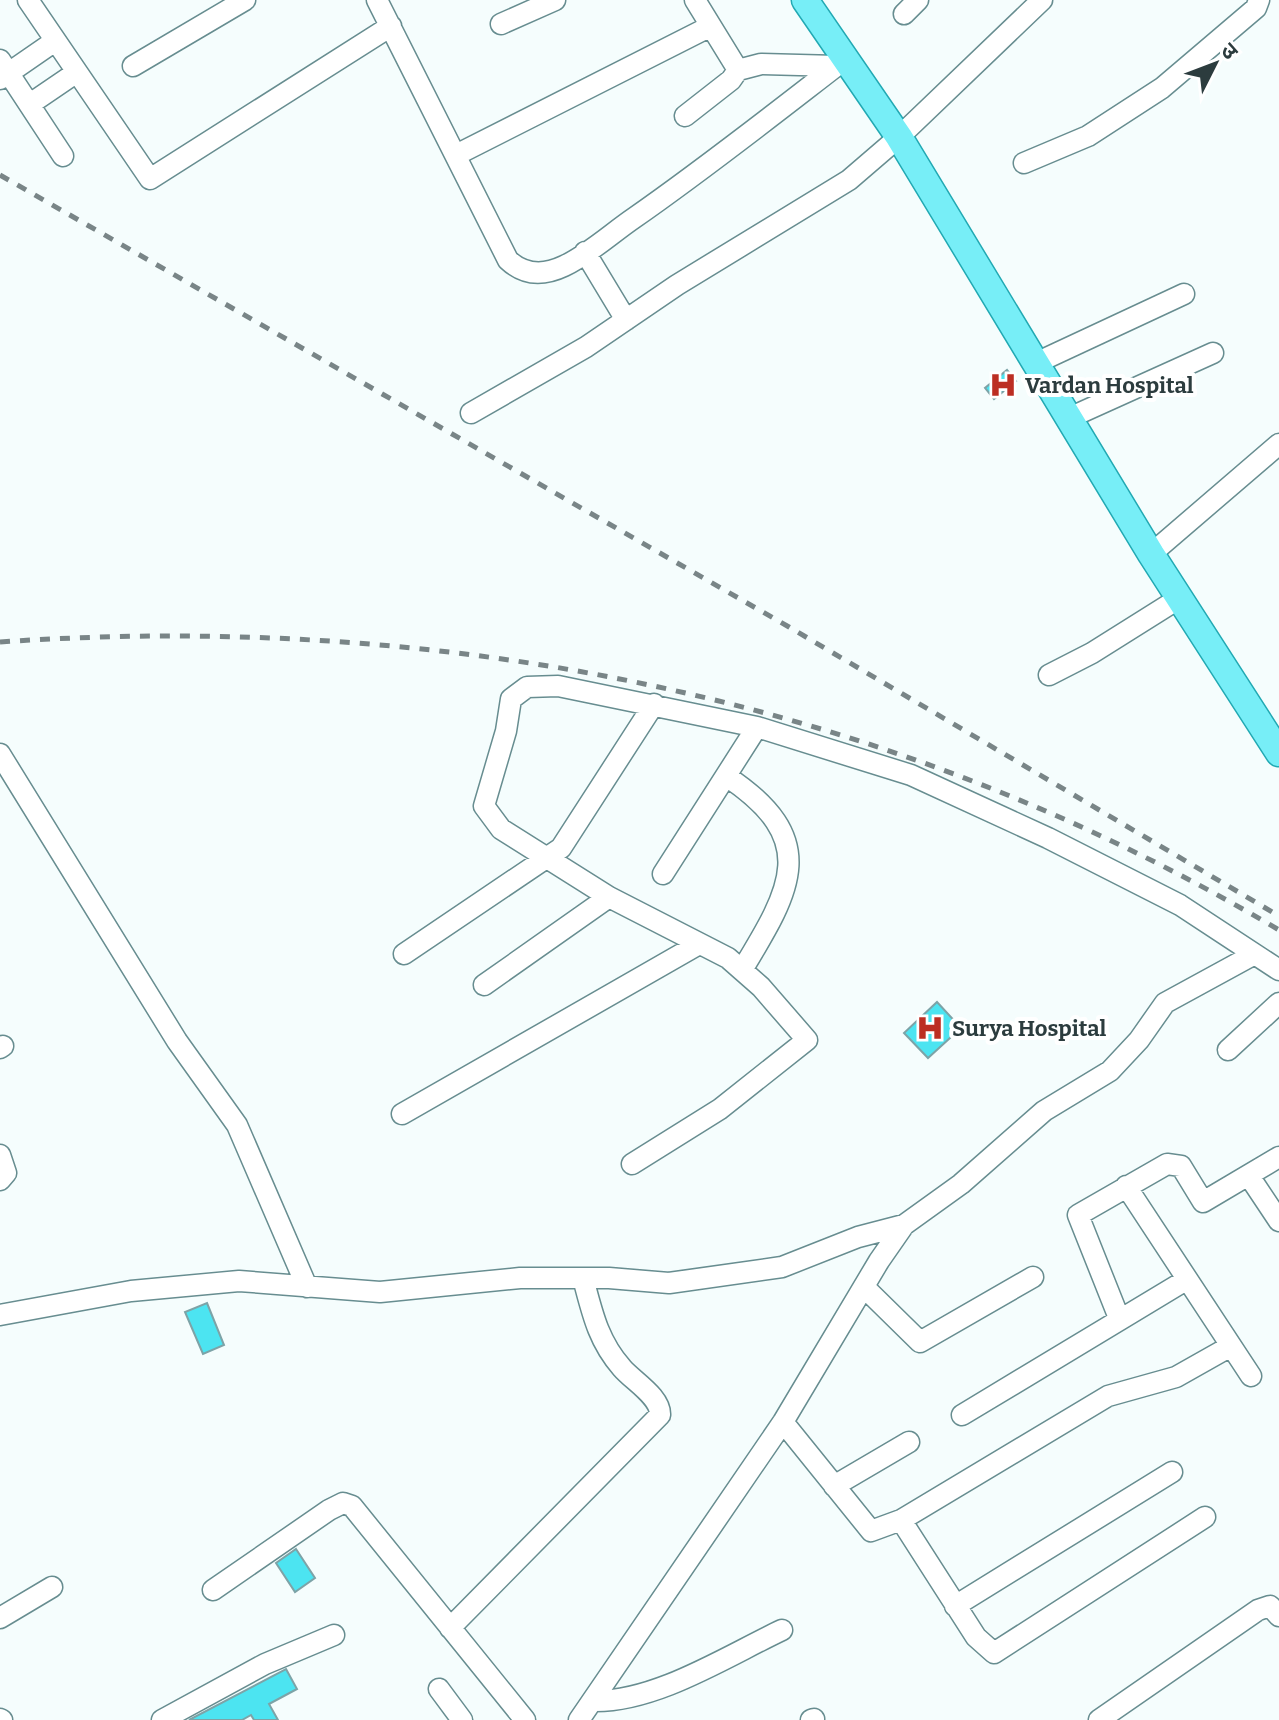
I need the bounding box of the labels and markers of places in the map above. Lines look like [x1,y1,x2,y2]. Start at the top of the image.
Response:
hospital icon: Vardan Hospital [988,370,1018,400]
place label: Vardan Hospital [1025,372,1194,399]
hospital icon: Surya Hospital [915,1013,945,1043]
place label: Surya Hospital [952,1015,1106,1042]

